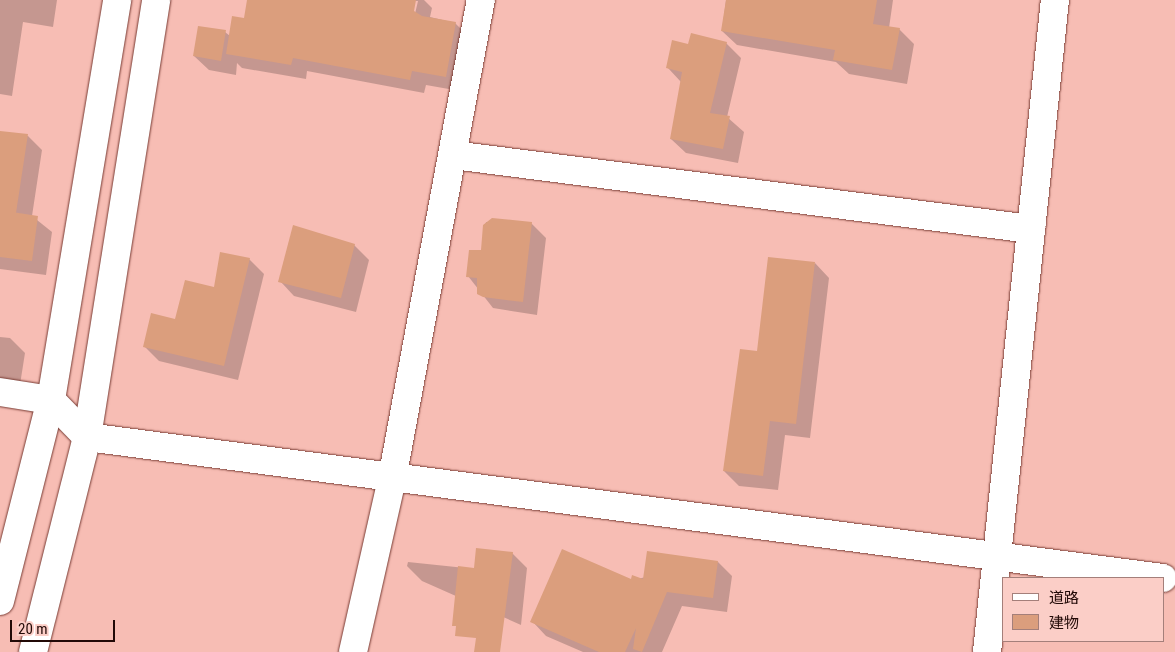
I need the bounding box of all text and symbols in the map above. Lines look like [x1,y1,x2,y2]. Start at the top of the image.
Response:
legend [1002,577,1165,642]
text: 道路 [1049,589,1079,607]
scale bar [12,610,118,642]
text: 建物 [1049,614,1079,632]
text: 20 m [18,620,48,638]

